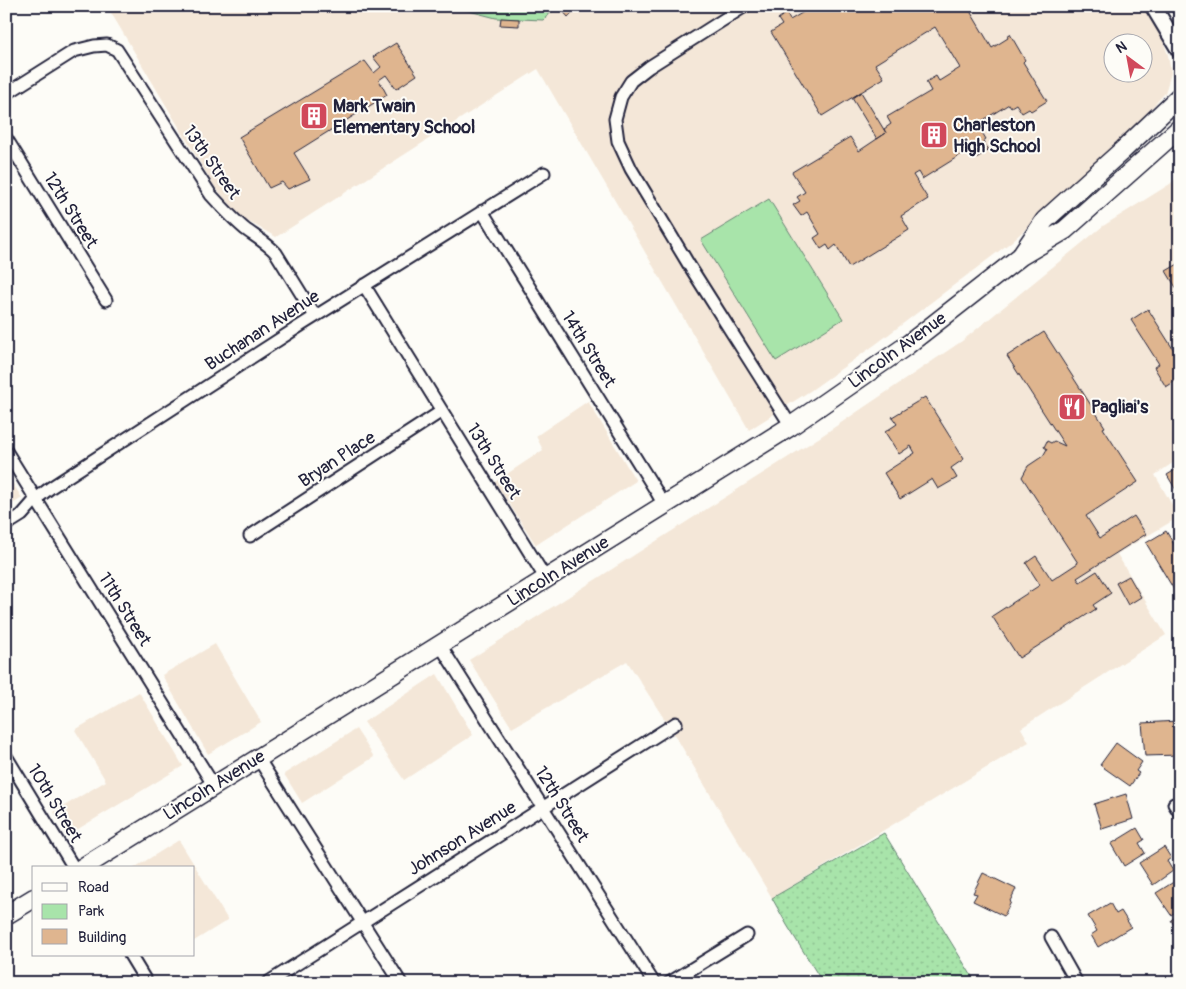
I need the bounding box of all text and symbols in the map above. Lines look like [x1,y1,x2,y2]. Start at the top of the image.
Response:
north arrow [1104,32,1154,82]
text: N [1113,38,1130,57]
place label: Mark Twain Elementary School [333,95,475,139]
building icon: Mark Twain Elementary School [299,101,329,131]
place label: Charleston High School [953,114,1041,158]
building icon: Charleston High School [919,120,949,150]
street label: 13th Street [178,121,246,205]
street label: 12th Street [38,168,103,253]
street label: Buchanan Avenue [201,285,324,376]
street label: 14th Street [556,307,621,392]
street label: Lincoln Avenue [844,307,951,394]
restaurant icon: Pagliai's [1057,392,1087,422]
place label: Pagliai's [1091,396,1149,419]
street label: 13th Street [461,419,526,504]
street label: Bryan Place [295,426,380,493]
street label: Lincoln Avenue [503,531,614,612]
street label: 11th Street [93,568,157,651]
street label: Lincoln Avenue [159,745,270,826]
street label: 10th Street [22,760,87,847]
street label: 12th Street [529,762,594,847]
street label: Johnson Avenue [404,796,521,881]
legend [32,866,195,956]
text: Road [78,878,109,897]
text: Park [78,902,105,921]
text: Building [78,928,126,947]

